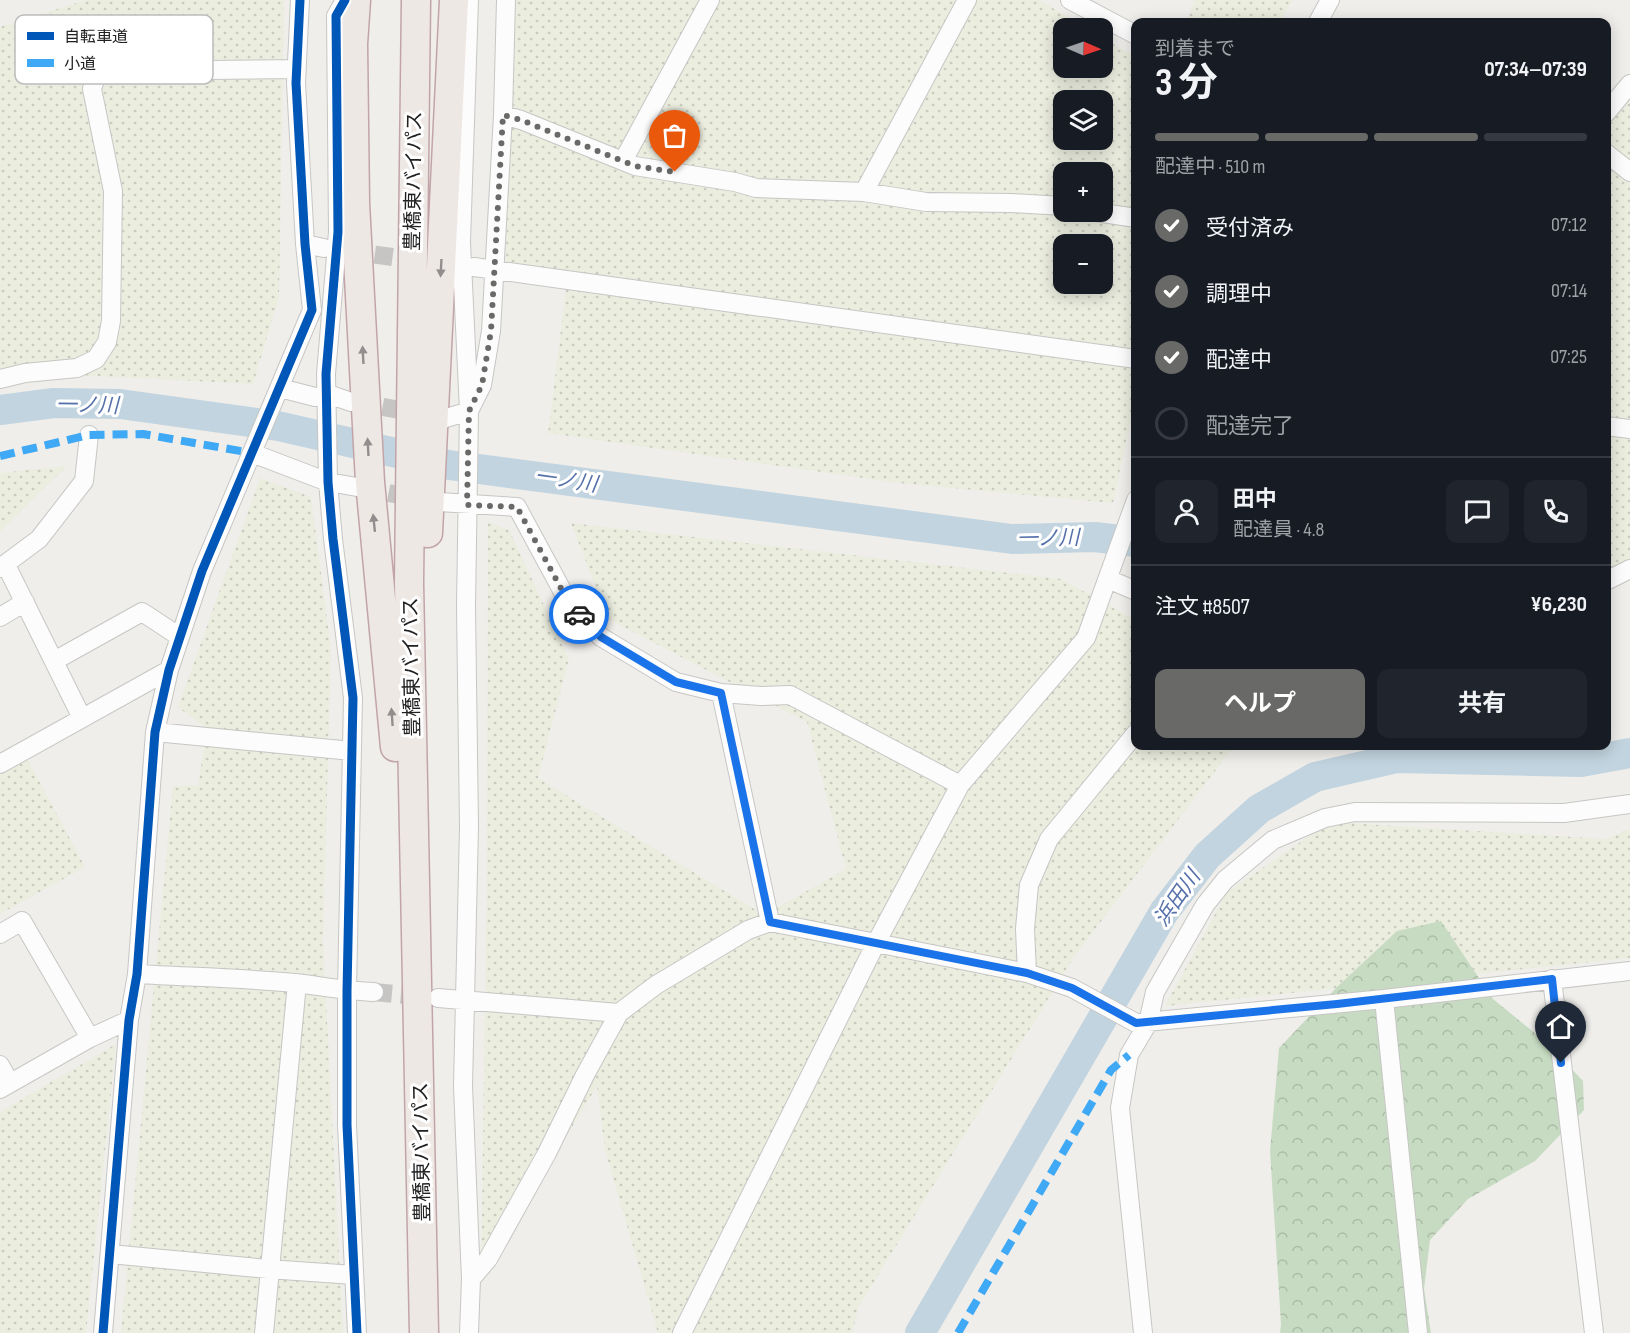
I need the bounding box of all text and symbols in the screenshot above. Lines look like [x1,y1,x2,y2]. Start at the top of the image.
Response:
legend [15,15,213,84]
north arrow [1053,18,1113,78]
map controls [1053,18,1113,294]
text: 自転車道 [64,28,128,47]
text: 到着まで [1155,37,1235,61]
text: 小道 [64,55,96,74]
text: 07:34–07:39 [1484,56,1587,83]
text: 3 分 [1155,60,1218,107]
button: layers [1053,90,1113,150]
pin [649,110,700,172]
street label: 豊橋東バイパス [401,111,427,251]
icon: bag [658,119,691,152]
text: 配達中 · 510 m [1155,155,1265,179]
button: + [1053,162,1113,222]
icon: check [1155,209,1188,242]
text: 07:12 [1551,213,1587,237]
text: 受付済み [1206,215,1294,242]
button: − [1053,234,1113,294]
one-way arrow [436,259,445,278]
icon: check [1155,275,1188,308]
text: 07:14 [1551,279,1587,303]
text: 調理中 [1206,281,1272,308]
icon: check [1155,341,1188,374]
one-way arrow [358,345,368,364]
text: 07:25 [1550,345,1587,369]
text: 配達中 [1206,347,1272,374]
water label: 一ノ川 [55,392,121,419]
text: 配達完了 [1206,413,1294,440]
one-way arrow [363,438,372,457]
water label: 一ノ川 [533,464,601,498]
button: person [1155,480,1218,543]
button: chat [1446,480,1509,543]
button: phone [1524,480,1587,543]
text: 田中 [1233,486,1277,513]
one-way arrow [369,514,379,533]
text: 配達員 · 4.8 [1233,518,1324,542]
water label: 一ノ川 [1016,525,1082,552]
courier [549,584,609,644]
text: ¥6,230 [1530,591,1587,618]
text: 注文 #8507 [1155,594,1250,621]
street label: 豊橋東バイパス [399,597,425,737]
icon: car [563,598,596,631]
button: ヘルプ [1155,669,1365,738]
button: 共有 [1377,669,1587,738]
one-way arrow [388,708,397,727]
water label: 浜田川 [1149,864,1207,931]
pin [1535,1001,1586,1063]
icon: home [1544,1010,1577,1043]
street label: 豊橋東バイパス [409,1082,435,1222]

